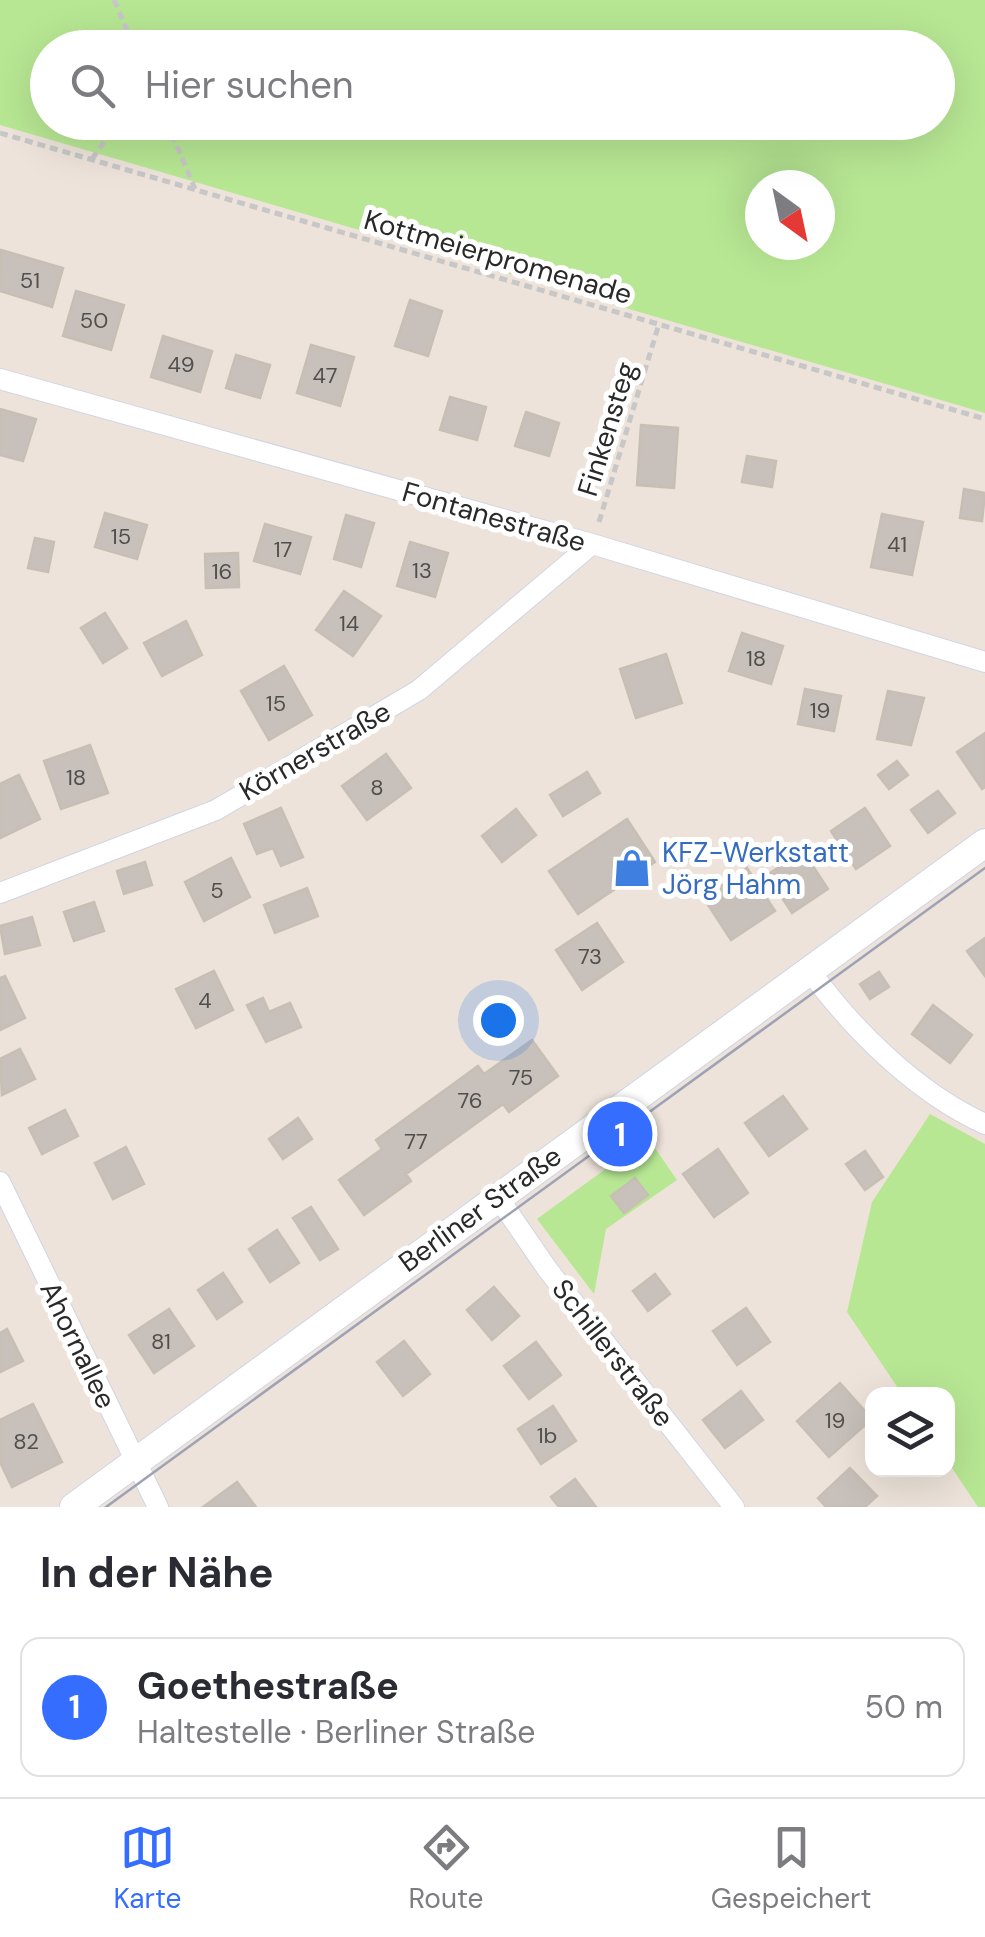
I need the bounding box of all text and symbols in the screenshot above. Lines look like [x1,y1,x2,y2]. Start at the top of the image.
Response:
search box [30,30,955,140]
icon: search [65,58,120,113]
text: Hier suchen [145,60,354,110]
north arrow [745,170,835,260]
street label: Kottmeierpromenade [360,201,636,313]
house number: 51 [20,266,40,295]
house number: 50 [80,306,108,335]
house number: 49 [167,350,195,379]
street label: Finkensteg [569,357,645,501]
house number: 47 [312,361,338,390]
street label: Fontanestraße [398,473,590,561]
house number: 15 [111,522,131,551]
house number: 41 [887,530,907,559]
house number: 17 [274,535,292,564]
house number: 13 [412,556,432,585]
house number: 16 [212,557,232,586]
house number: 14 [339,609,359,638]
house number: 18 [746,644,766,673]
house number: 15 [266,689,286,718]
street label: Körnerstraße [233,693,397,809]
house number: 19 [810,696,830,725]
house number: 18 [66,763,86,792]
house number: 8 [370,773,384,802]
place label: KFZ-Werkstatt Jörg Hahm [662,834,849,903]
shop icon: KFZ-Werkstatt Jörg Hahm [611,847,653,889]
house number: 5 [210,876,224,905]
house number: 73 [578,942,602,971]
house number: 4 [198,986,212,1015]
your location [473,995,524,1046]
house number: 75 [509,1063,533,1092]
house number: 76 [458,1086,483,1115]
pin: 1 [588,1096,652,1172]
house number: 77 [404,1127,428,1156]
street label: Berliner Straße [391,1137,569,1281]
street label: Schillerstraße [544,1272,682,1434]
street label: Ahornallee [31,1275,125,1415]
house number: 81 [151,1327,171,1356]
map controls [865,1387,955,1477]
button: layers [865,1387,955,1477]
house number: 19 [825,1406,845,1435]
house number: 1b [537,1421,557,1450]
house number: 82 [13,1427,39,1456]
text: In der Nähe [40,1545,274,1600]
text: Goethestraße [137,1661,399,1711]
text: 1 [69,1686,80,1728]
text: 50 m [865,1686,943,1728]
text: Haltestelle · Berliner Straße [137,1711,535,1753]
tab: Karte [114,1820,181,1917]
tab: Route [409,1820,484,1917]
tab: Gespeichert [711,1820,871,1917]

